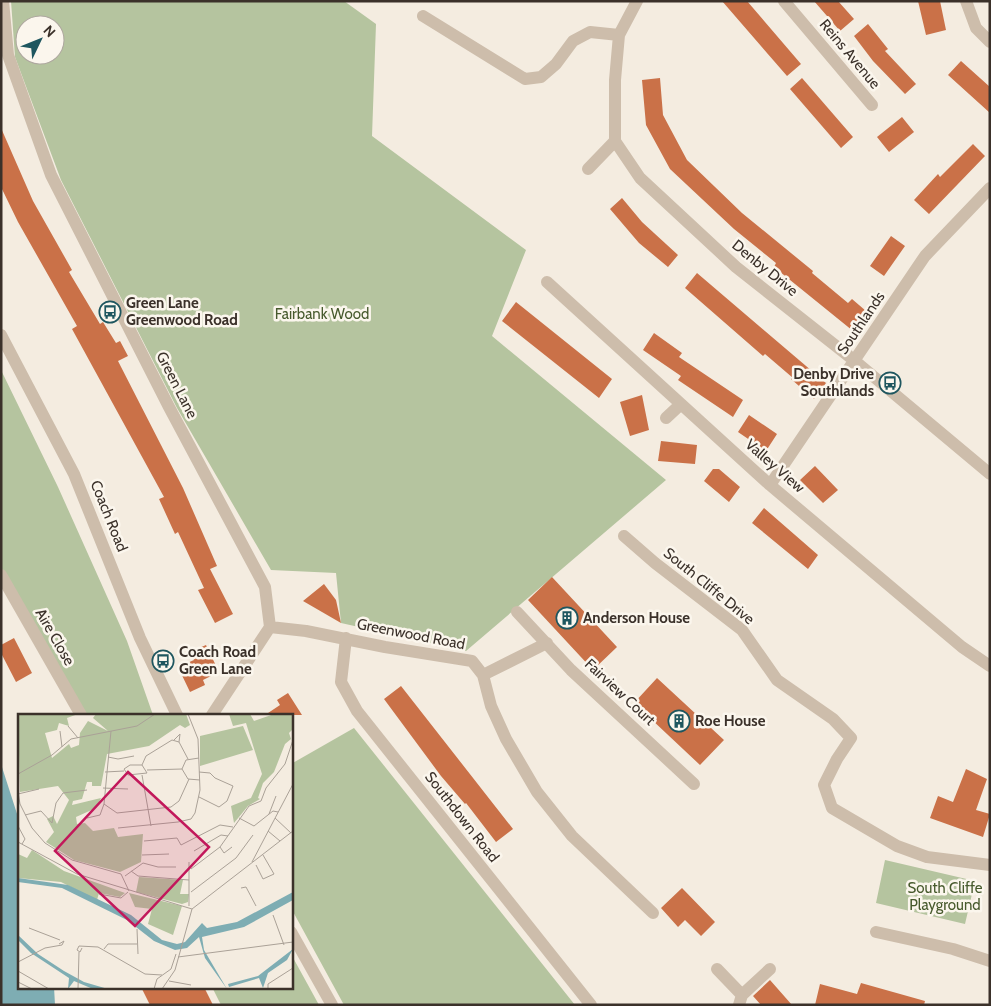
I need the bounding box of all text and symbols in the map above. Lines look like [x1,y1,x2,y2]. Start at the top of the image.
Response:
north arrow [15,15,65,65]
street label: Reins Avenue [816,16,884,93]
text: N [40,21,59,41]
street label: Denby Drive [728,236,802,300]
street label: Southlands [833,288,889,358]
place label: Green Lane Greenwood Road [126,294,238,329]
bus stop icon: Green Lane Greenwood Road [98,300,122,324]
park label: Fairbank Wood [275,305,369,323]
street label: Green Lane [153,349,202,422]
place label: Denby Drive Southlands [793,365,874,400]
bus stop icon: Denby Drive Southlands [878,371,902,395]
street label: Valley View [742,435,808,497]
street label: Coach Road [87,478,131,554]
street label: South Cliffe Drive [660,544,758,628]
street label: Aire Close [31,605,79,669]
building icon: Anderson House [555,606,579,630]
place label: Anderson House [583,609,690,627]
street label: Greenwood Road [355,615,467,653]
place label: Coach Road Green Lane [179,643,256,678]
bus stop icon: Coach Road Green Lane [151,649,175,673]
street label: Fairview Court [581,655,659,729]
building icon: Roe House [667,709,691,733]
place label: Roe House [695,712,766,730]
inset map [18,714,292,988]
street label: Southdown Road [421,768,503,866]
park label: South Cliffe Playground [908,879,983,914]

